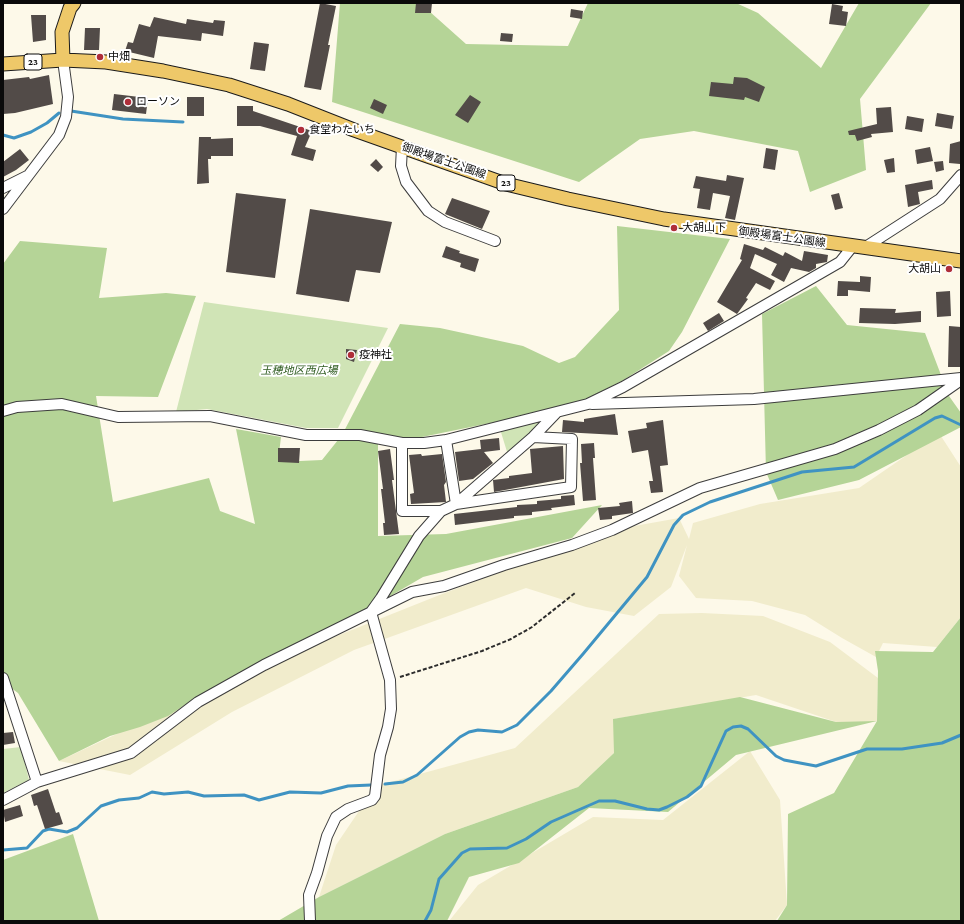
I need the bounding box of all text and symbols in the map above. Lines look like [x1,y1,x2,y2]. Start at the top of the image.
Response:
place label: 中畑 [108,50,130,64]
marker: 中畑 [95,52,105,62]
road number: 23 [24,54,42,70]
place label: ローソン [136,95,180,109]
marker: ローソン [123,97,133,107]
place label: 食堂わたいち [309,123,375,137]
marker: 食堂わたいち [296,125,306,135]
street label: 御殿場富士公園線 [400,140,488,182]
road number: 23 [497,175,515,191]
place label: 大胡山下 [682,221,726,235]
marker: 大胡山下 [669,223,679,233]
street label: 御殿場富士公園線 [738,224,826,250]
place label: 大胡山 [908,262,941,276]
marker: 大胡山 [944,264,954,274]
place label: 疫神社 [359,348,392,362]
marker: 疫神社 [346,350,356,360]
park label: 玉穂地区西広場 [261,364,337,378]

